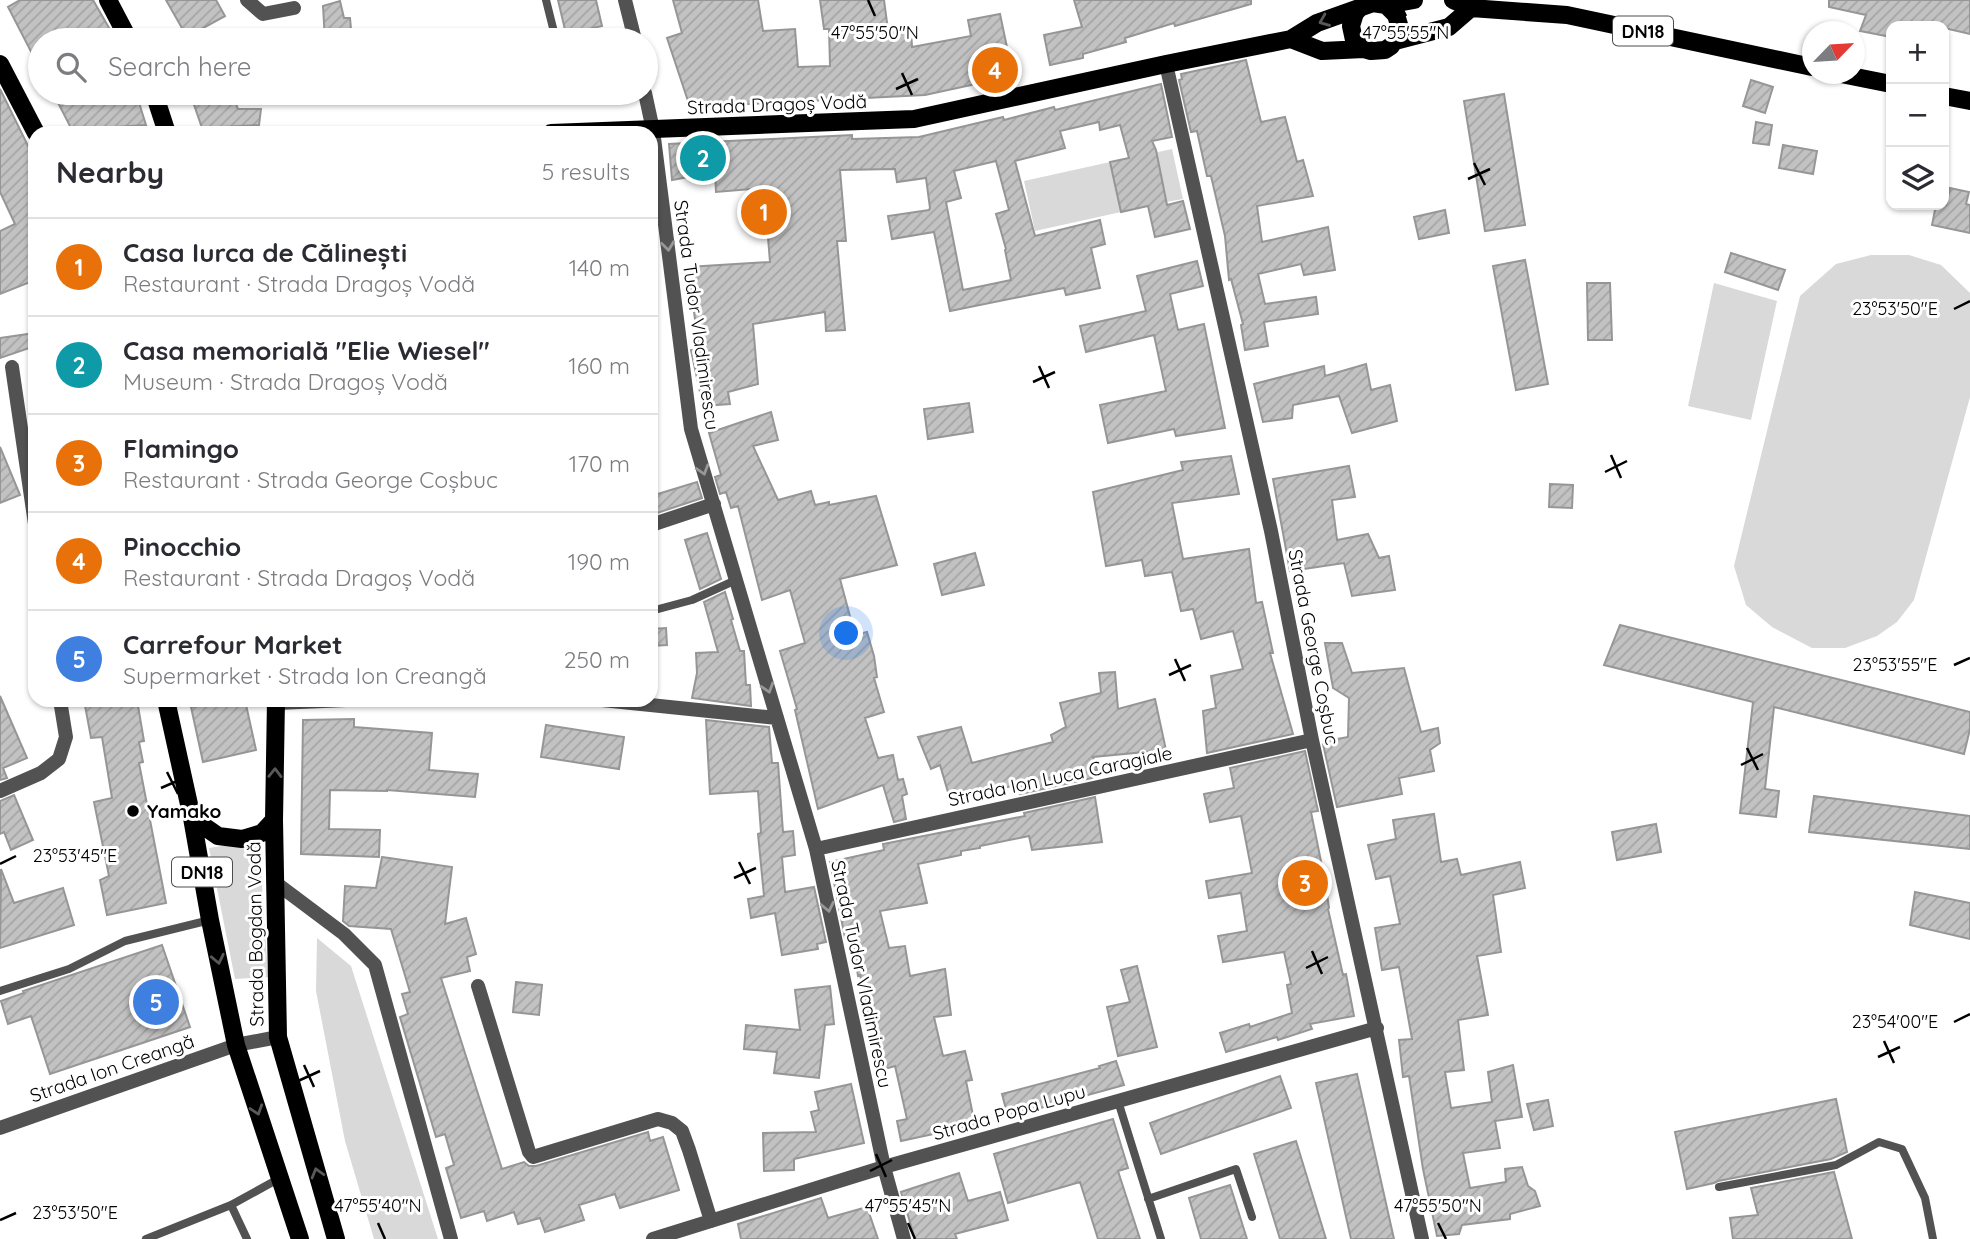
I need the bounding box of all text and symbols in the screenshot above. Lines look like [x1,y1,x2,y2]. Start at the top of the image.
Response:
one-way arrow [1319,13,1331,27]
road number: DN18 [1613,16,1673,46]
text: 47°55'50"N [831,21,919,44]
text: 47°55'55"N [1363,21,1449,44]
north arrow [1802,21,1865,84]
map controls [1886,21,1949,210]
button: + [1886,21,1949,84]
search box [28,28,658,105]
pin: 4 [972,44,1018,96]
icon: search [52,48,90,86]
text: Search here [108,50,252,83]
button: − [1886,84,1949,147]
street label: Strada Dragoș Vodă [687,89,867,119]
pin: 2 [680,132,726,184]
button: layers [1886,147,1949,210]
text: Nearby [56,153,164,191]
text: 5 results [542,157,630,186]
pin: 1 [741,186,787,238]
street label: Strada Tudor Vladimirescu [669,198,725,432]
text: Casa Iurca de Călinești [123,236,407,269]
one-way arrow [660,240,675,252]
text: 1 [75,253,83,282]
text: 140 m [569,253,630,282]
text: Restaurant · Strada Dragoș Vodă [123,269,475,298]
text: 23°53'50"E [1852,297,1938,320]
text: Casa memorială "Elie Wiesel" [123,334,490,367]
text: 2 [72,351,86,380]
text: 160 m [568,351,630,380]
text: Museum · Strada Dragoș Vodă [123,367,448,396]
text: Flamingo [123,432,239,465]
text: 3 [73,449,85,478]
text: 170 m [569,449,630,478]
one-way arrow [695,464,710,476]
text: Restaurant · Strada George Coșbuc [123,465,498,494]
text: Pinocchio [123,530,241,563]
text: 4 [72,547,86,576]
text: 190 m [568,547,630,576]
street label: Strada George Coșbuc [1283,547,1345,747]
text: Restaurant · Strada Dragoș Vodă [123,563,475,592]
your location [829,616,863,650]
text: Carrefour Market [123,628,343,661]
text: 5 [72,645,86,674]
text: 250 m [564,645,630,674]
text: 23°53'55"E [1853,653,1937,676]
text: Supermarket · Strada Ion Creangă [123,661,487,690]
one-way arrow [760,682,774,694]
street label: Strada Ion Luca Caragiale [946,740,1174,812]
one-way arrow [268,767,283,778]
place label: Yamako [147,799,221,823]
marker: Yamako [125,803,141,819]
street label: Strada Bogdan Vodă [241,841,269,1027]
text: 23°53'45"E [33,844,117,867]
pin: 3 [1282,857,1328,909]
road number: DN18 [172,858,232,886]
street label: Strada Tudor Vladimirescu [826,858,898,1090]
one-way arrow [820,901,835,913]
one-way arrow [210,953,225,965]
pin: 5 [133,976,179,1028]
text: 23°54'00"E [1852,1010,1938,1033]
street label: Strada Ion Creangă [27,1029,197,1107]
street label: Strada Popa Lupu [930,1079,1088,1145]
one-way arrow [249,1103,263,1115]
one-way arrow [311,1168,326,1180]
text: 47°55'40"N [334,1194,422,1217]
text: 47°55'45"N [865,1194,951,1217]
text: 47°55'50"N [1394,1194,1482,1217]
text: 23°53'50"E [32,1201,118,1224]

